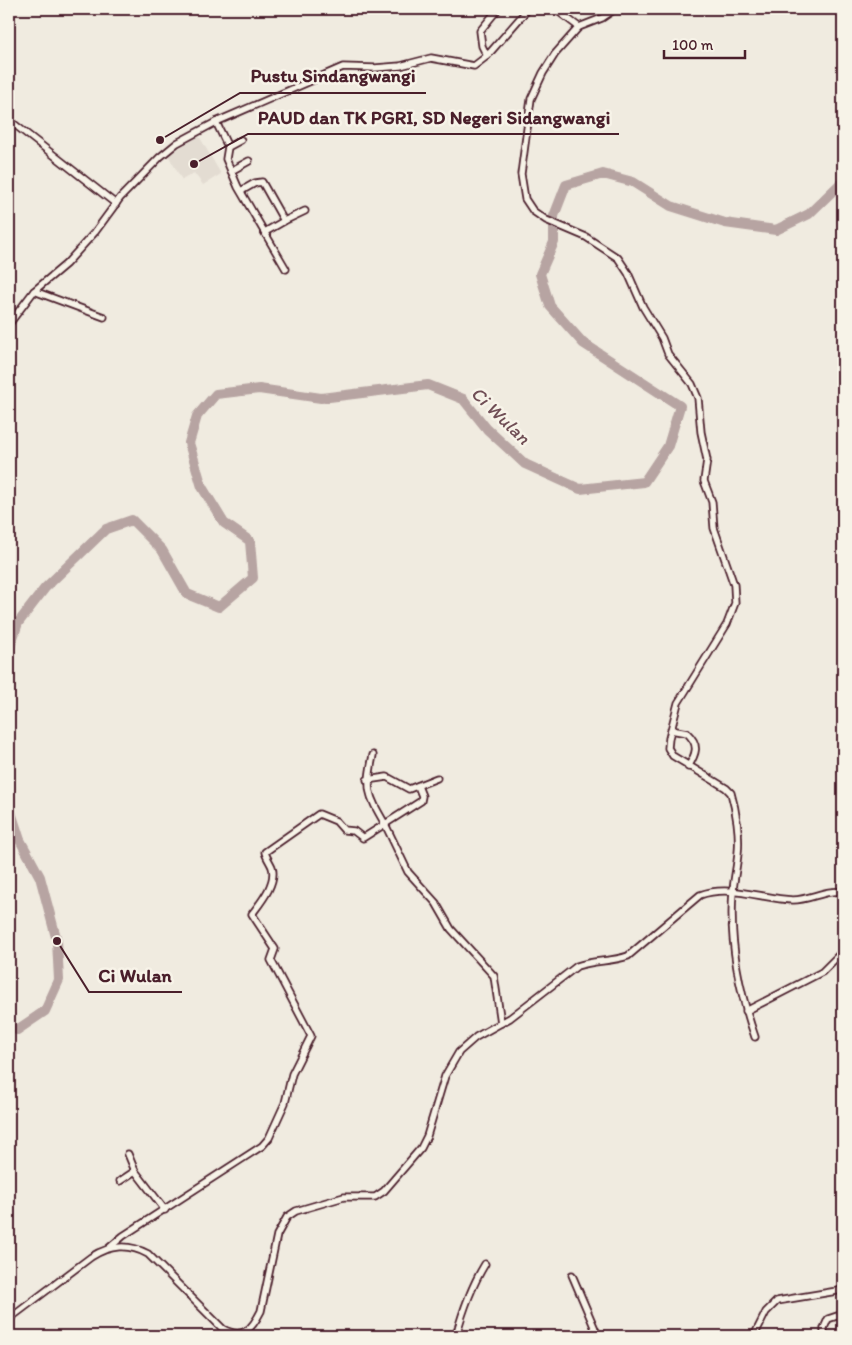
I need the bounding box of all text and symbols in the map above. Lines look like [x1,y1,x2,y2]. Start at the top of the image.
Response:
scale bar [664,28,746,60]
text: 100 m [672,36,714,54]
callout: Pustu Sindangwangi [240,59,426,93]
text: Pustu Sindangwangi [250,64,416,87]
callout: PAUD dan TK PGRI, SD Negeri Sidangwangi [248,100,619,134]
text: PAUD dan TK PGRI, SD Negeri Sidangwangi [258,106,610,129]
water label: Ci Wulan [466,382,536,450]
callout: Ci Wulan [89,958,182,992]
text: Ci Wulan [98,964,173,987]

